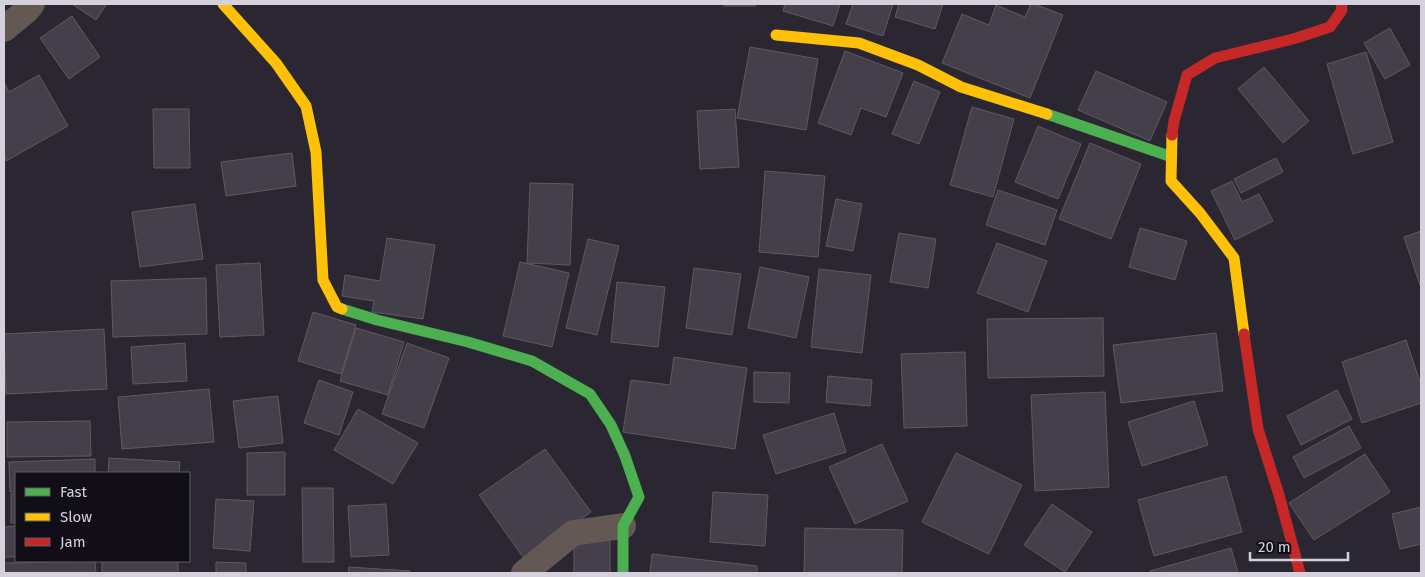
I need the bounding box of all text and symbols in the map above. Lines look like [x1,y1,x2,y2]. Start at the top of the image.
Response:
legend [15,472,190,562]
text: Fast [60,483,87,501]
text: Slow [60,508,92,526]
scale bar [1250,530,1348,562]
text: Jam [60,533,86,551]
text: 20 m [1258,538,1291,556]

